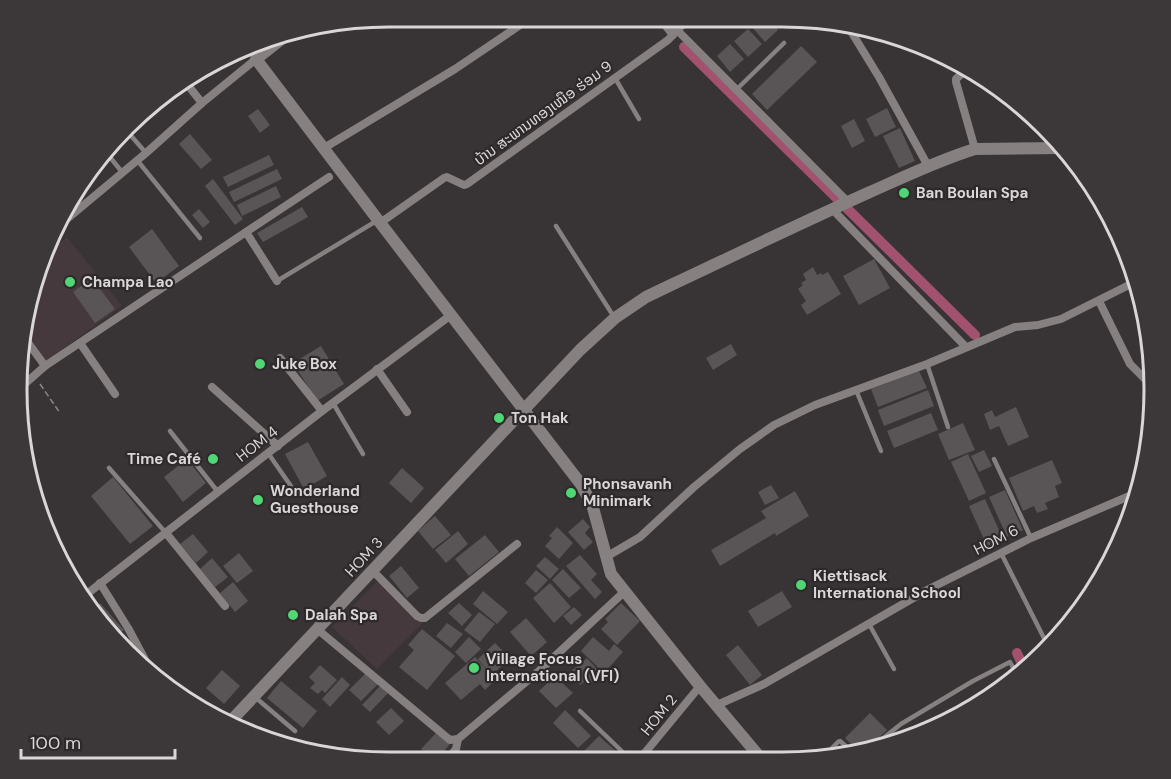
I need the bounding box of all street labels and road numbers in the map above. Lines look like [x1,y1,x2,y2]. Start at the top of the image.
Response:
street label: ບ້ານ ສະພານທອງເໜືອ ຮ່ອມ 9 [470,56,616,170]
street label: HOM 4 [232,421,282,467]
street label: HOM 6 [970,520,1022,560]
street label: HOM 3 [341,533,387,581]
street label: HOM 2 [636,690,682,740]

